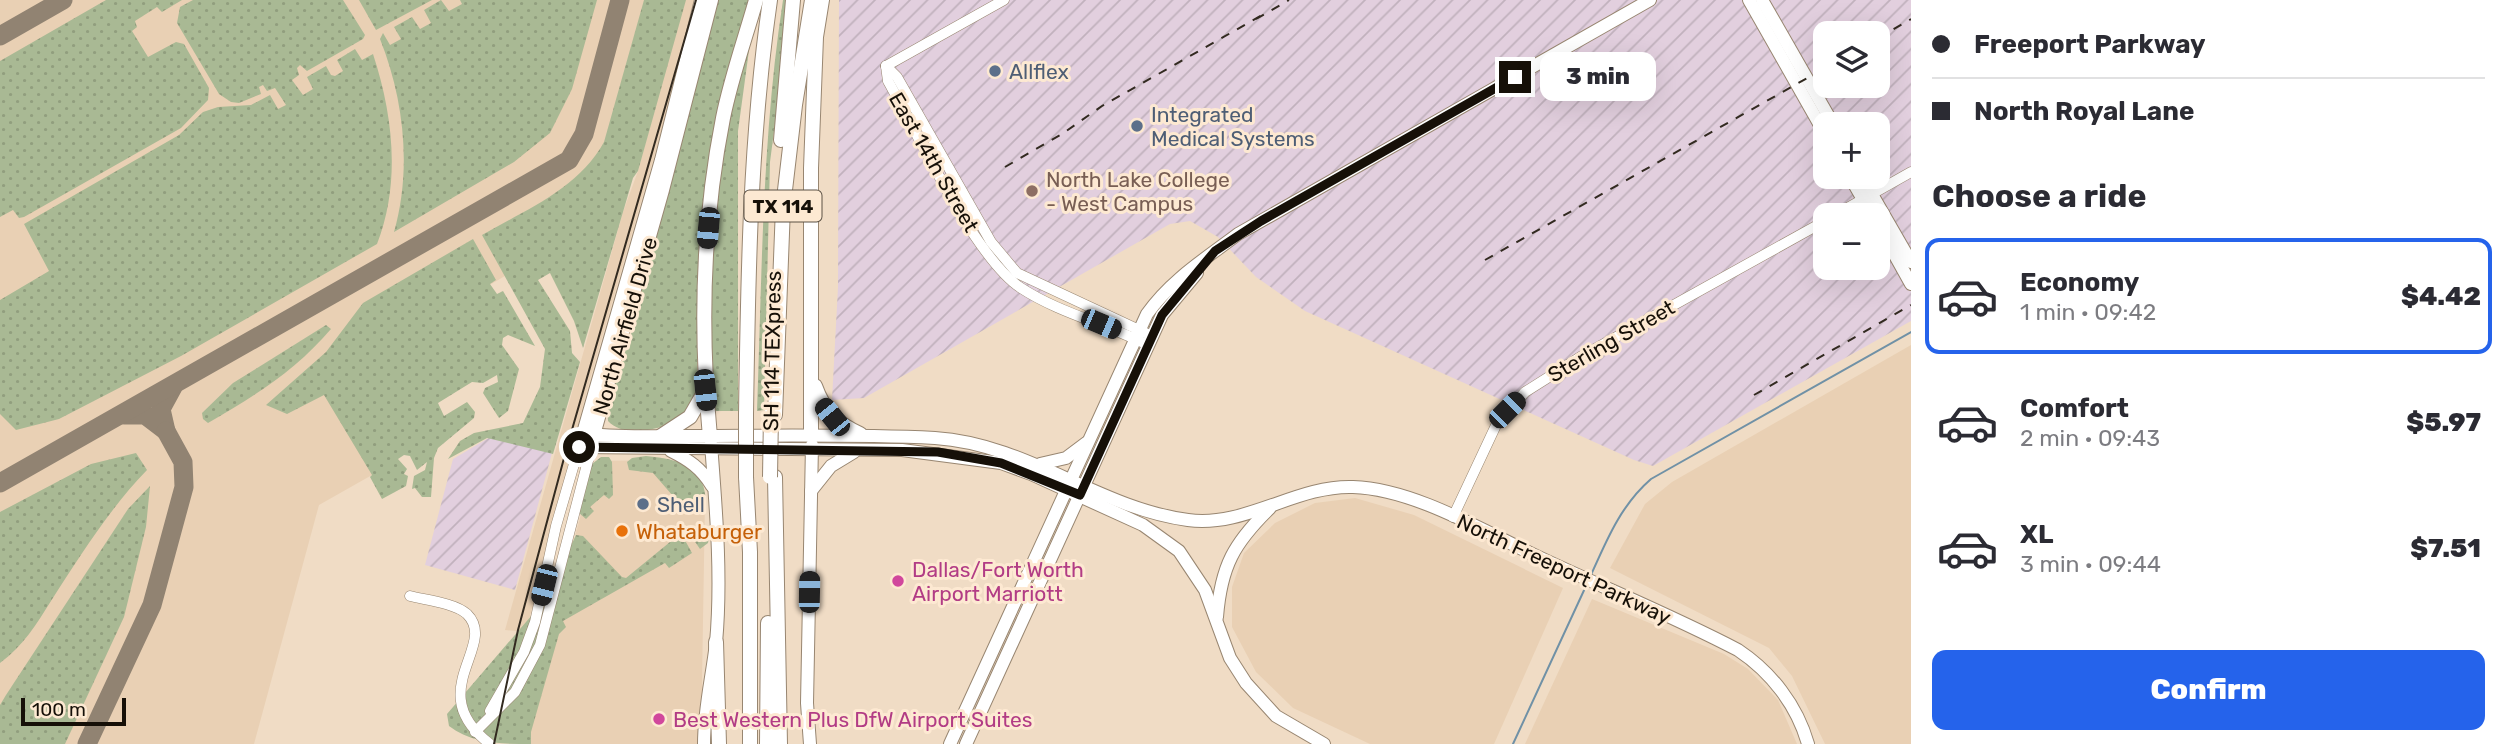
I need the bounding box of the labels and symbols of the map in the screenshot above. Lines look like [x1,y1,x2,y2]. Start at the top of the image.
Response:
callout: 3 min [1540,52,1655,102]
place label: Allflex [1009,59,1069,84]
route end [1499,61,1531,93]
marker: Allflex [987,63,1003,79]
street label: East 14th Street [884,88,984,236]
place label: Integrated Medical Systems [1151,102,1315,151]
marker: Integrated Medical Systems [1129,118,1145,134]
place label: North Lake College - West Campus [1046,167,1230,216]
marker: North Lake College - West Campus [1024,183,1040,199]
road number: TX 114 [744,190,822,222]
car [696,206,721,250]
street label: North Airfield Drive [588,234,662,418]
street label: SH 114 TEXpress [758,271,786,431]
street label: Sterling Street [1543,295,1679,387]
car [1078,306,1125,342]
car [693,368,718,412]
car [1485,388,1530,432]
car [811,394,854,440]
route start [563,431,595,463]
place label: Shell [657,492,705,517]
marker: Shell [635,496,651,512]
street label: North Freeport Parkway [1453,508,1675,630]
place label: Whataburger [636,519,762,544]
marker: Whataburger [614,523,630,539]
place label: Dallas/Fort Worth Airport Marriott [912,557,1084,606]
car [529,562,560,608]
car [799,571,820,613]
marker: Dallas/Fort Worth Airport Marriott [890,573,906,589]
scale bar [21,695,126,727]
place label: Best Western Plus DfW Airport Suites [673,707,1032,732]
marker: Best Western Plus DfW Airport Suites [651,711,667,727]

